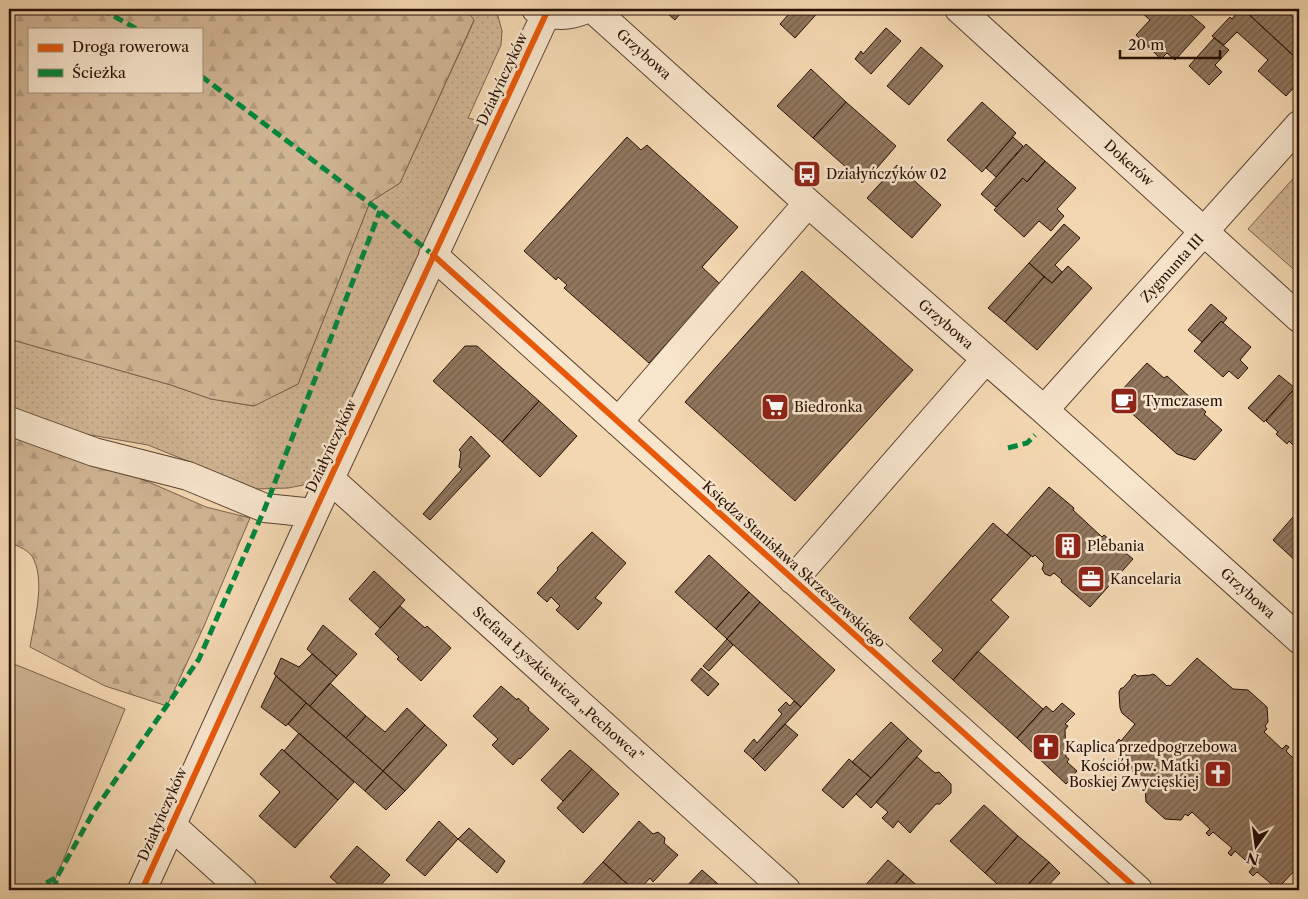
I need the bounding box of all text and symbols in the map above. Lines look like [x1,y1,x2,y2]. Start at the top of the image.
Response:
street label: Grzybowa [613,25,676,84]
legend [28,28,202,92]
scale bar [1120,28,1220,60]
street label: Działyńczyków [473,29,532,128]
text: 20 m [1128,35,1164,54]
text: Droga rowerowa [72,37,189,56]
text: Ścieżka [72,63,126,82]
street label: Dokerów [1100,136,1158,190]
bus stop icon: Działyńczyków 02 [792,159,822,189]
place label: Działyńczyków 02 [826,165,947,183]
street label: Zygmunta III [1137,230,1207,306]
street label: Grzybowa [915,295,978,353]
cafe icon: Tymczasem [1109,386,1139,416]
supermarket icon: Biedronka [760,392,790,422]
place label: Tymczasem [1143,392,1223,410]
street label: Działyńczyków [302,396,361,495]
place label: Biedronka [794,398,863,416]
street label: Księdza Stanisława Skrzeszewskiego [698,477,890,651]
building icon: Plebania [1053,531,1083,561]
place label: Plebania [1087,537,1145,555]
office icon: Kancelaria [1076,564,1106,594]
street label: Grzybowa [1217,564,1280,623]
place label: Kancelaria [1110,570,1182,588]
street label: Stefana Łyszkiewicza „Pechowca” [469,603,647,765]
church icon: Kaplica przedpogrzebowa [1031,732,1061,762]
place label: Kaplica przedpogrzebowa [1065,738,1238,756]
place label: Kościół pw. Matki Boskiej Zwycięskiej [1069,757,1199,791]
church icon: Kościół pw. Matki Boskiej Zwycięskiej [1203,759,1233,789]
street label: Działyńczyków [133,764,191,864]
north arrow [1230,822,1280,872]
text: N [1245,848,1261,869]

